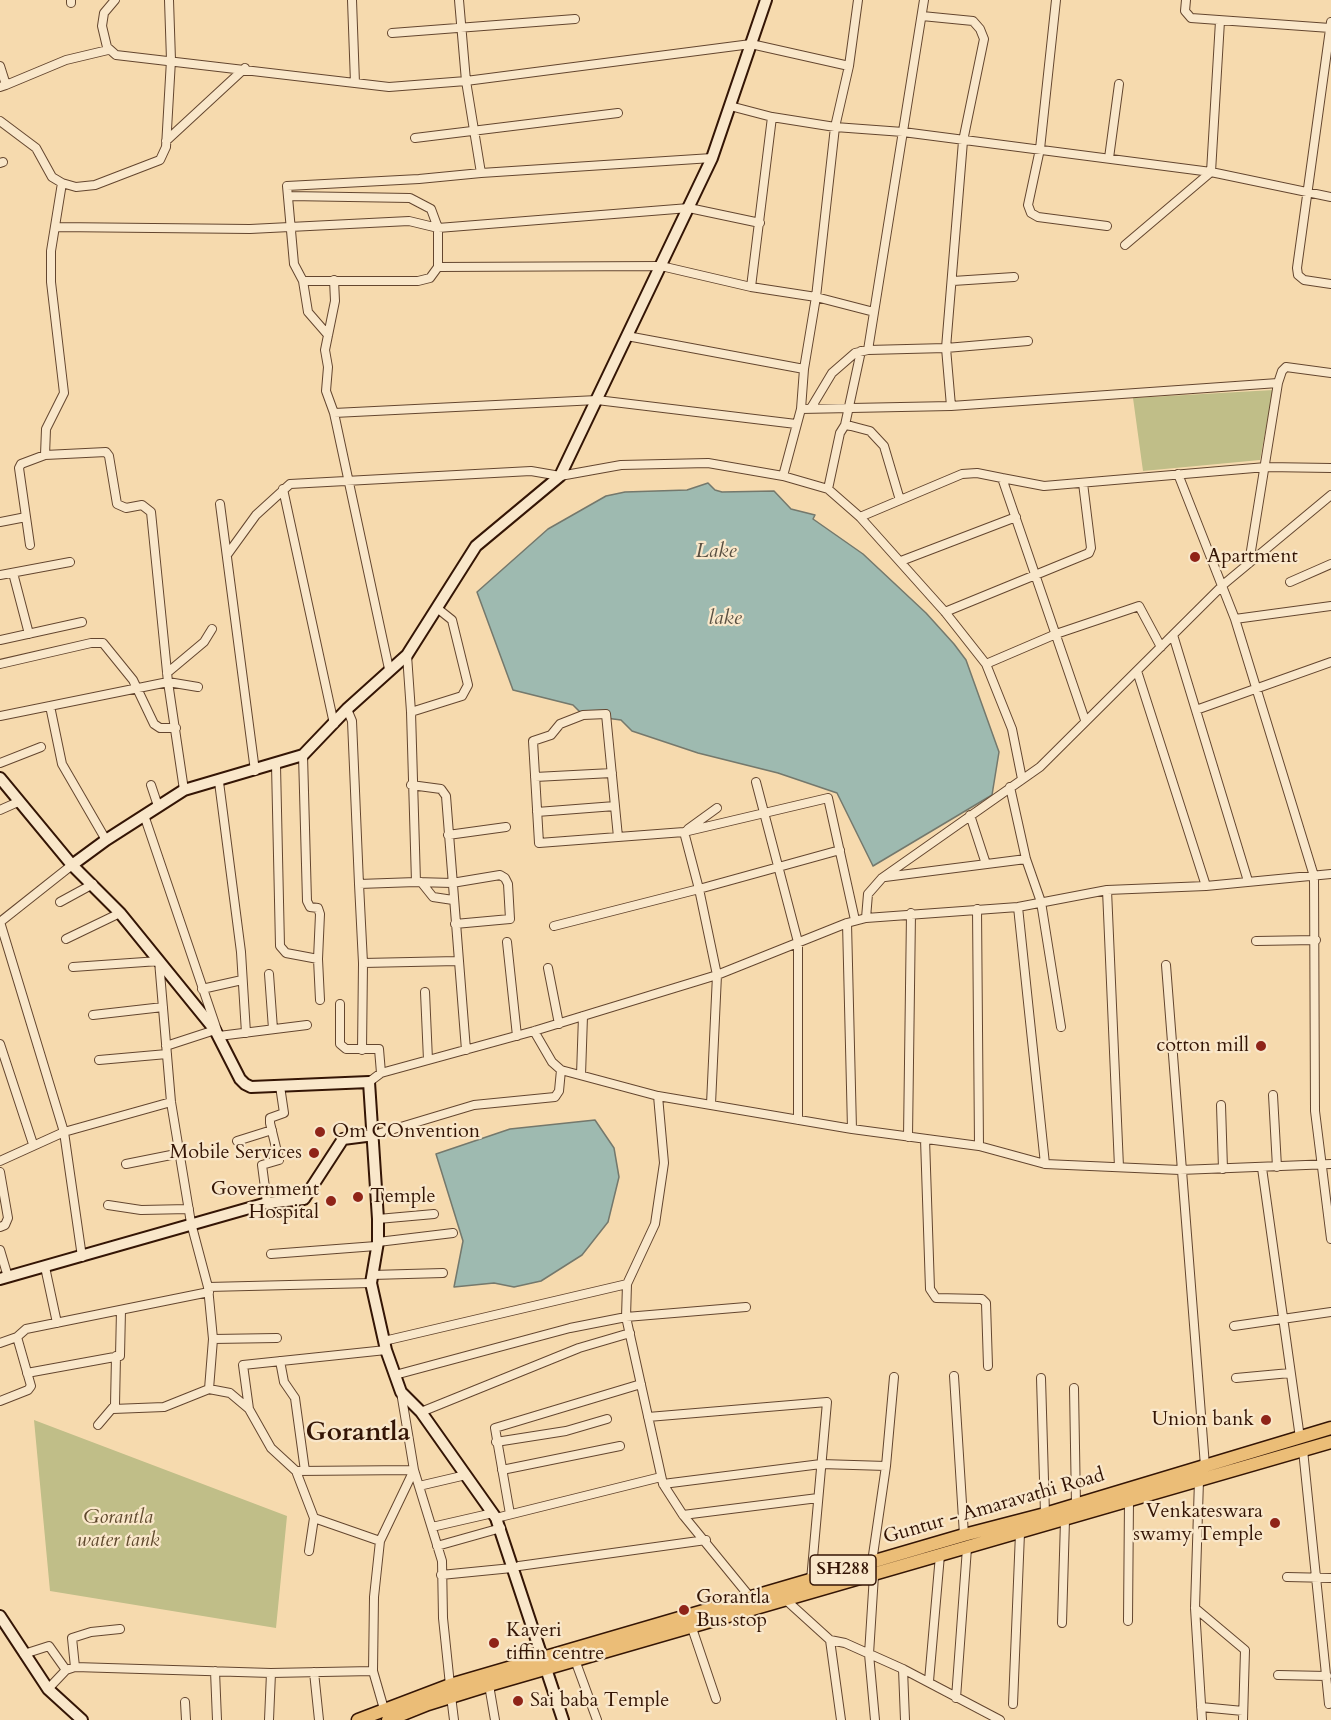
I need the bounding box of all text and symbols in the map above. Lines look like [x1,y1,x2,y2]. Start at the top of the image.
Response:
water label: Lake [695,539,737,565]
place label: Apartment [1207,545,1298,569]
marker: Apartment [1188,550,1202,564]
water label: lake [708,606,742,632]
place label: cotton mill [1156,1034,1249,1058]
marker: cotton mill [1254,1039,1268,1053]
place label: Om COnvention [332,1120,480,1144]
marker: Om COnvention [313,1125,327,1139]
place label: Mobile Services [169,1141,302,1165]
marker: Mobile Services [307,1146,321,1160]
place label: Government Hospital [211,1178,319,1225]
place label: Temple [370,1185,435,1209]
marker: Temple [351,1190,365,1204]
marker: Government Hospital [324,1194,338,1208]
place label: Union bank [1152,1408,1254,1432]
marker: Union bank [1259,1413,1273,1427]
district label: Gorantla [306,1418,410,1450]
street label: Guntur - Amaravathi Road [881,1464,1107,1550]
place label: Venkateswara swamy Temple [1133,1500,1263,1547]
park label: Gorantla water tank [77,1506,159,1553]
marker: Venkateswara swamy Temple [1268,1516,1282,1530]
road number: SH288 [810,1555,876,1585]
place label: Gorantla Bus stop [696,1586,770,1633]
marker: Gorantla Bus stop [677,1603,691,1617]
place label: Kaveri tiffin centre [506,1619,604,1666]
marker: Kaveri tiffin centre [487,1636,501,1650]
place label: Sai baba Temple [530,1689,669,1713]
marker: Sai baba Temple [511,1694,525,1708]

